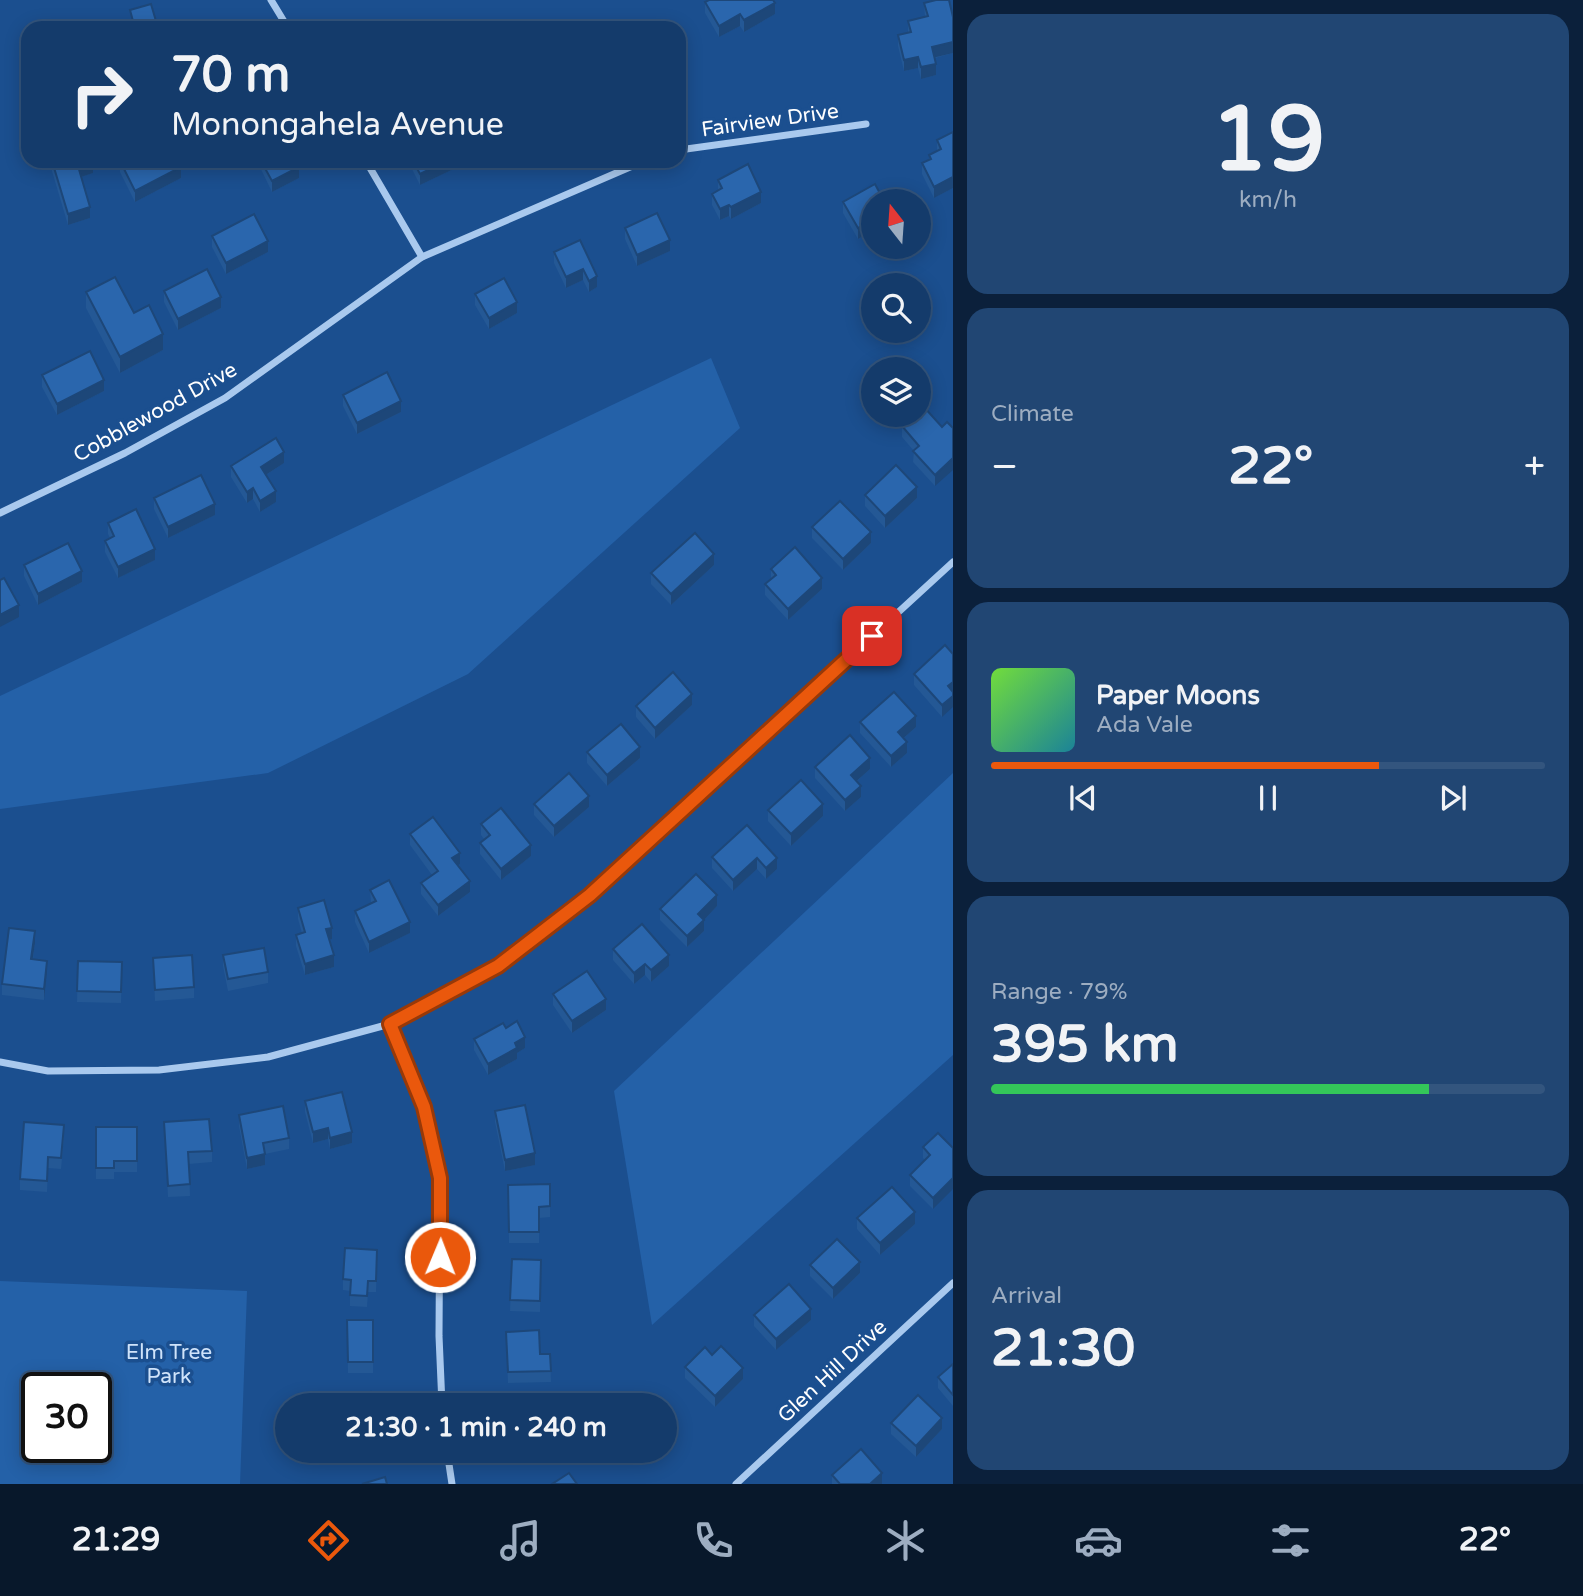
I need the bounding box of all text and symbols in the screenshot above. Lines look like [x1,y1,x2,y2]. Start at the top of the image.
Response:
text: 70 m [171,46,290,105]
icon: right [56,49,147,140]
text: 19 [1211,85,1325,195]
street label: Fairview Drive [700,98,840,142]
text: Monongahela Avenue [171,106,504,144]
text: km/h [1239,186,1297,214]
north arrow [861,189,931,259]
map controls [861,189,931,427]
button: search [861,273,931,343]
street label: Cobblewood Drive [69,357,241,468]
button: layers [861,357,931,427]
text: Climate [991,400,1074,428]
text: 22° [1228,435,1313,498]
text: − [991,444,1018,490]
text: + [1524,444,1545,490]
pin [842,606,902,666]
icon: arrive [853,617,891,655]
text: Paper Moons [1096,680,1260,711]
text: Ada Vale [1096,711,1193,739]
icon: previous [1064,779,1102,817]
icon: pause [1249,779,1287,817]
icon: next [1434,779,1472,817]
text: Range · 79% [991,978,1127,1006]
text: 395 km [991,1013,1179,1076]
position arrow [403,1220,477,1294]
text: Arrival [991,1282,1062,1310]
street label: Glen Hill Drive [773,1314,892,1428]
text: 21:30 [991,1317,1135,1380]
park label: Elm Tree Park [126,1340,212,1389]
speed limit sign: 30 [21,1372,112,1463]
text: 21:30 · 1 min · 240 m [345,1412,607,1443]
icon: directions [304,1516,353,1565]
icon: music [496,1516,545,1565]
icon: phone [689,1516,738,1565]
icon: climate [881,1516,930,1565]
icon: car [1074,1516,1123,1565]
icon: filters [1266,1516,1315,1565]
text: 21:29 [72,1521,160,1559]
text: 22° [1459,1521,1511,1559]

